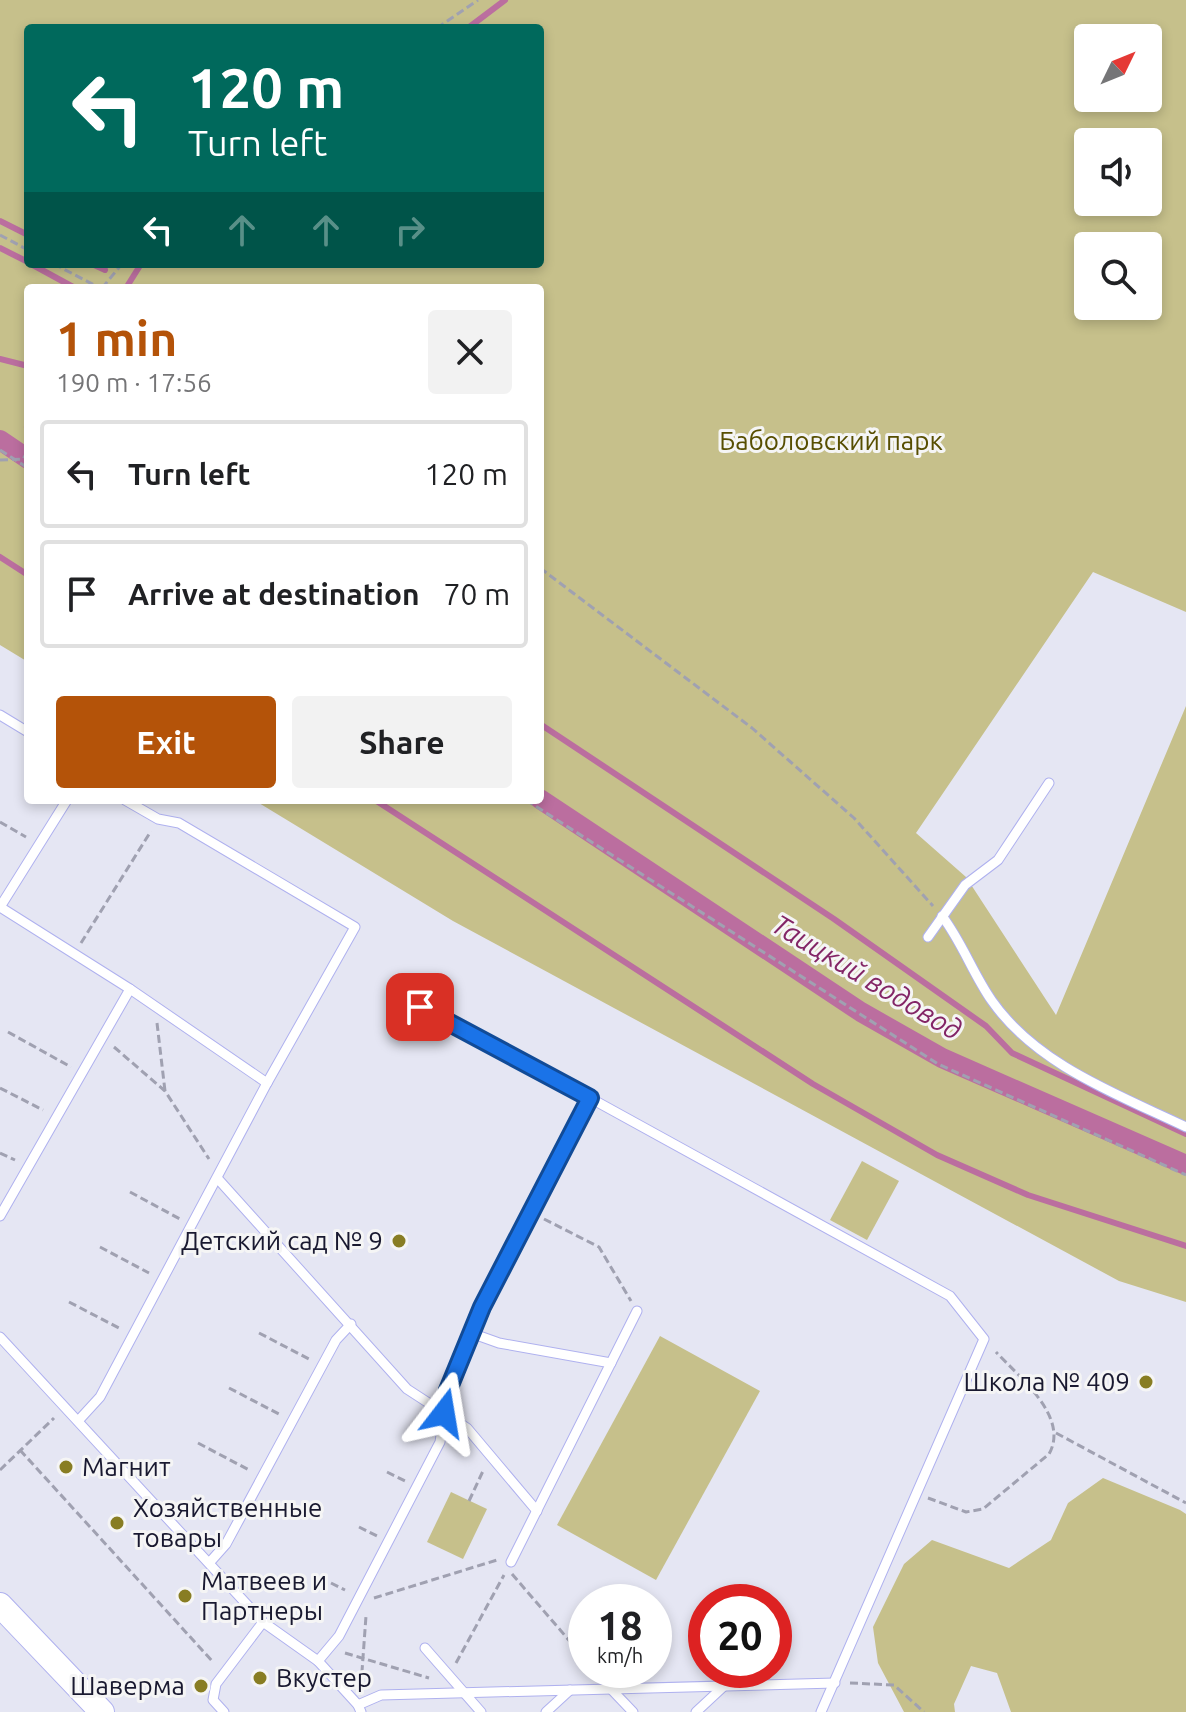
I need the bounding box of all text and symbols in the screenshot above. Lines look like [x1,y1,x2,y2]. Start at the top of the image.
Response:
north arrow [1074,24,1162,112]
map controls [1074,24,1162,320]
icon: left [56,56,160,160]
text: 120 m [188,56,344,119]
text: Turn left [188,122,327,163]
button: sound [1074,128,1162,216]
icon: left [136,208,180,252]
icon: ahead [220,208,264,252]
icon: ahead [304,208,348,252]
icon: right [388,208,432,252]
button: search [1074,232,1162,320]
button: close [428,310,512,394]
text: 1 min [56,311,177,365]
text: 190 m · 17:56 [56,368,212,397]
park label: Баболовский парк [719,426,943,455]
icon: left [60,452,104,496]
text: Turn left [128,457,250,491]
text: 120 m [424,457,508,491]
icon: arrive [60,572,104,616]
text: Arrive at destination [128,577,420,611]
text: 70 m [444,577,510,611]
button: Exit [56,696,276,788]
button: Share [292,696,512,788]
water label: Таицкий водовод [767,908,968,1045]
pin [386,973,454,1041]
icon: arrive [398,985,442,1029]
place label: Детский сад № 9 [181,1226,383,1255]
marker: Детский сад № 9 [390,1232,408,1250]
place label: Школа № 409 [964,1367,1130,1396]
position arrow [402,1371,486,1455]
marker: Школа № 409 [1137,1373,1155,1391]
place label: Магнит [82,1452,171,1481]
marker: Магнит [57,1458,75,1476]
place label: Хозяйственные товары [133,1493,322,1552]
marker: Хозяйственные товары [108,1514,126,1532]
place label: Матвеев и Партнеры [201,1566,327,1625]
speed limit sign: 20 [688,1584,792,1688]
marker: Матвеев и Партнеры [176,1587,194,1605]
text: 18 [597,1603,643,1648]
text: km/h [597,1644,643,1667]
place label: Вкустер [276,1663,372,1692]
marker: Вкустер [251,1669,269,1687]
place label: Шаверма [70,1671,185,1700]
marker: Шаверма [192,1677,210,1695]

